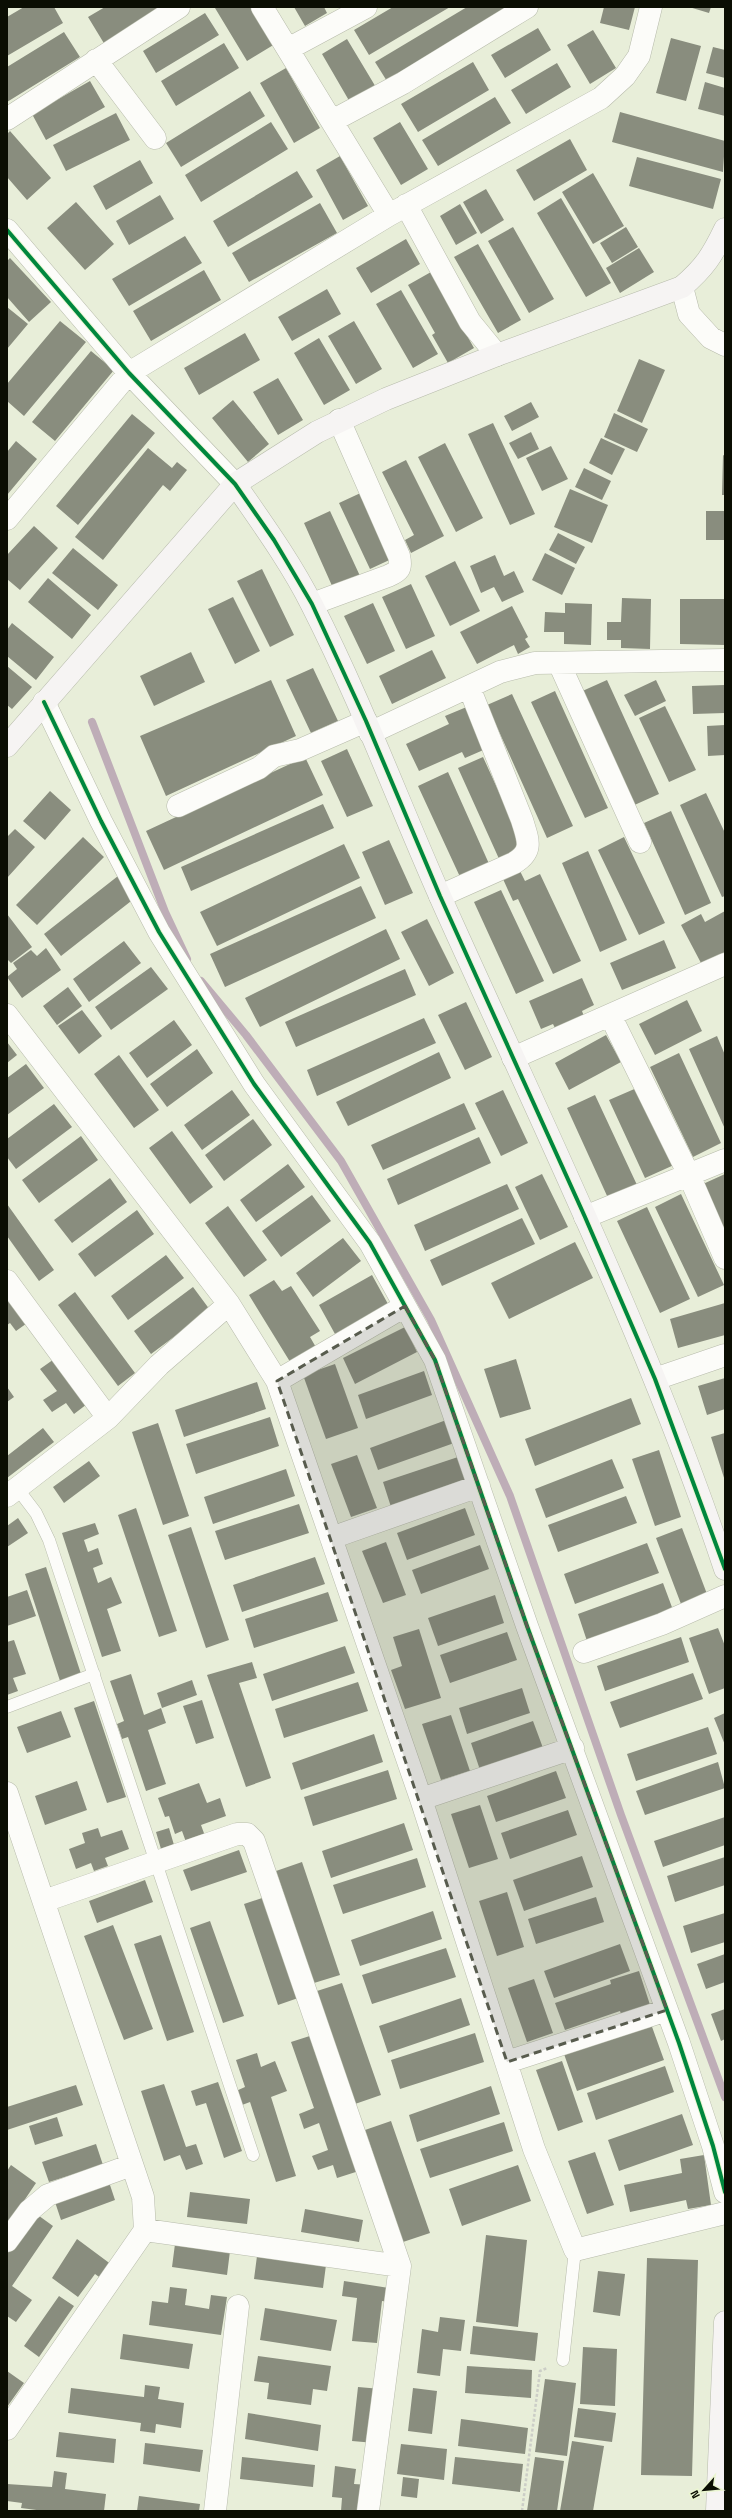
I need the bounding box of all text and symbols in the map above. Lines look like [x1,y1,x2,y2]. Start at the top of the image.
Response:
north arrow [684,2470,724,2510]
text: N [687,2488,703,2501]

